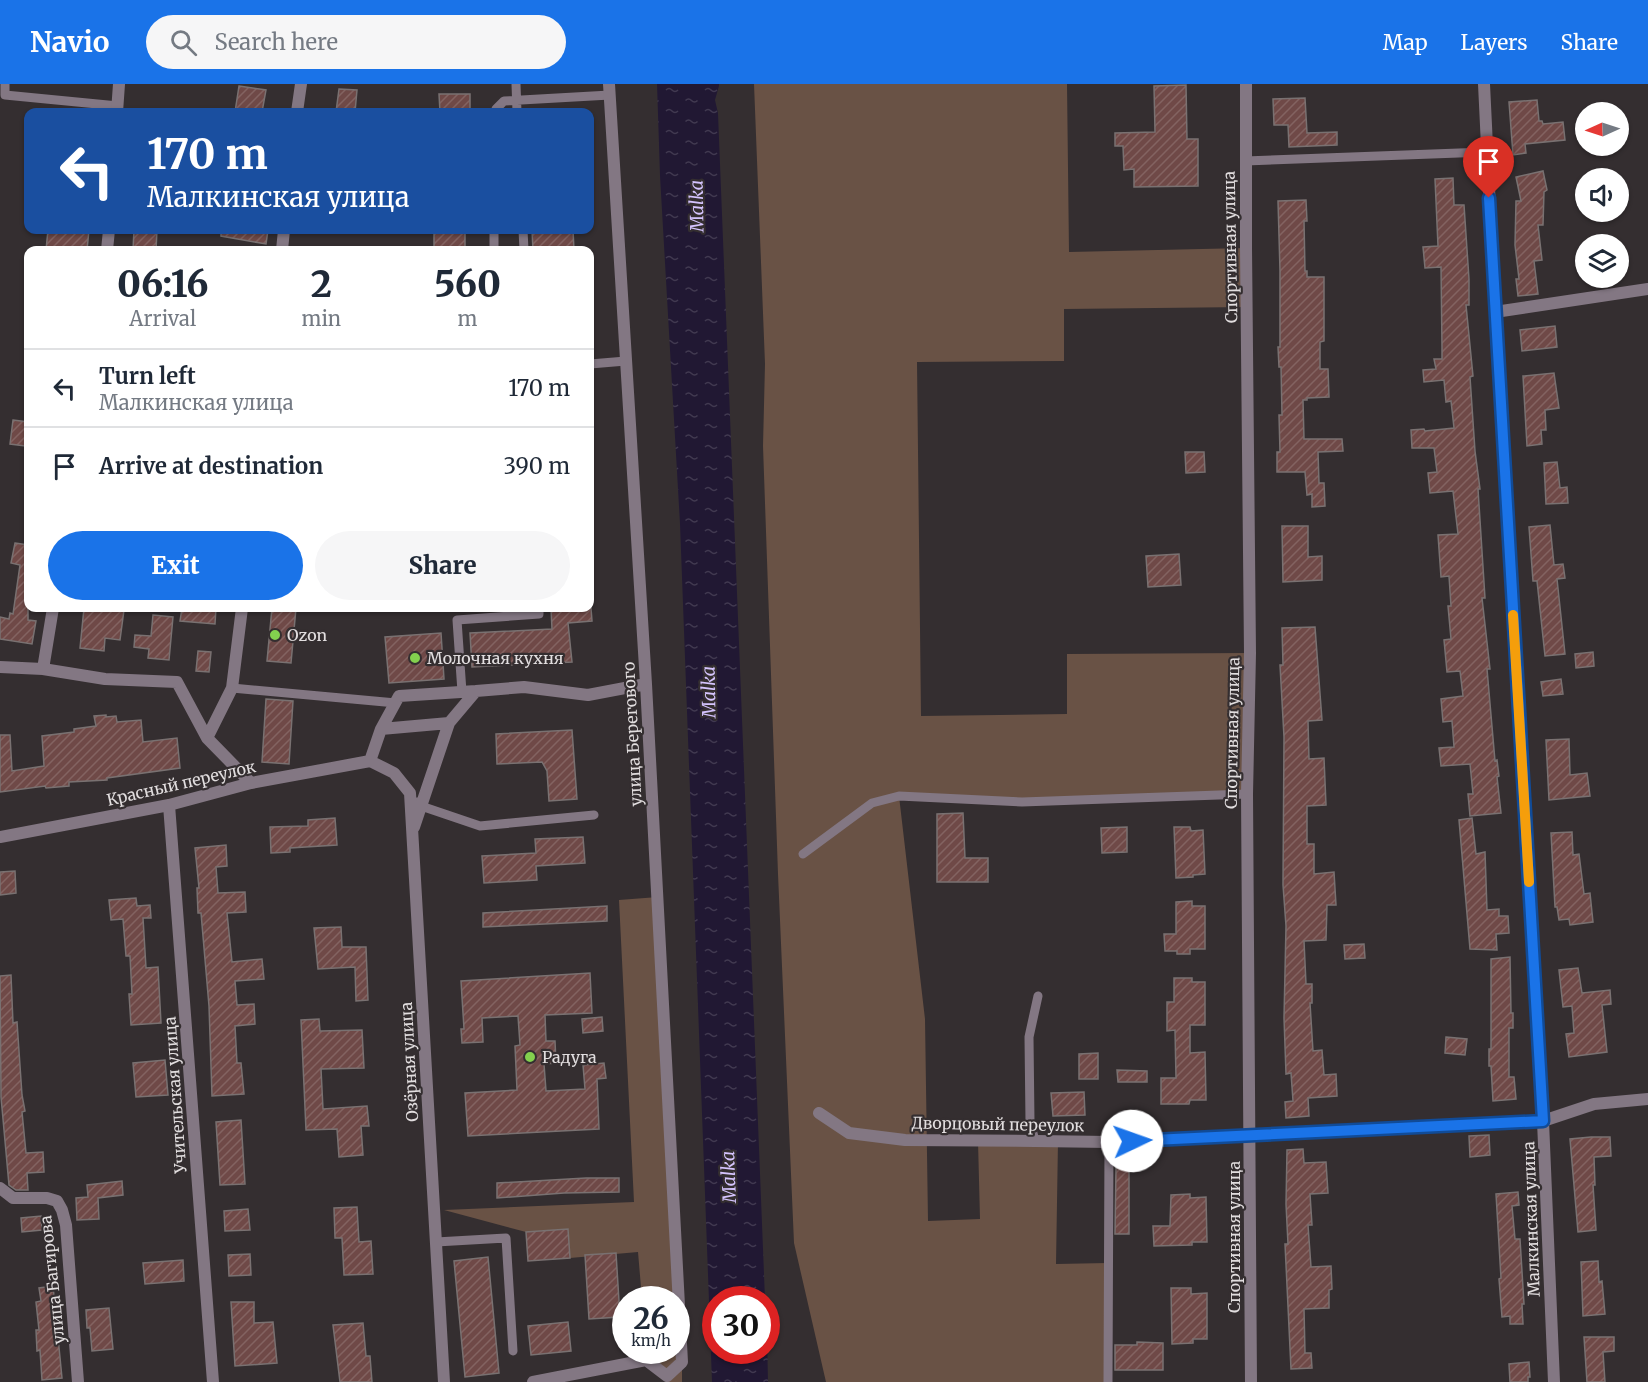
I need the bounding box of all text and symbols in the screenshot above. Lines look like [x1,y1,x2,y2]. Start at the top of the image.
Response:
search box [146,15,566,69]
text: Navio [30,24,110,60]
icon: search [167,26,200,59]
text: Search here [215,28,338,56]
text: Map [1383,29,1428,56]
text: Layers [1461,29,1528,56]
text: Share [1561,29,1618,56]
north arrow [1575,102,1629,156]
map controls [1575,102,1629,288]
text: 170 m [147,128,268,180]
icon: left [48,132,126,210]
pin [1463,136,1514,198]
icon: arrive [1472,145,1505,178]
button: sound [1575,168,1629,222]
street label: Спортивная улица [1219,170,1241,323]
text: Малкинская улица [147,180,409,214]
water label: Malka [685,180,708,233]
button: layers [1575,234,1629,288]
text: 06:16 [117,262,208,307]
text: 2 [311,262,332,307]
text: 560 [434,262,501,307]
text: Arrival [129,306,196,331]
text: min [302,306,341,331]
text: m [458,306,477,331]
text: Turn left [99,362,196,390]
icon: left [48,372,81,405]
text: 170 m [508,374,570,402]
text: Малкинская улица [99,390,293,415]
icon: arrive [48,450,81,483]
text: Arrive at destination [99,452,323,480]
text: 390 m [503,452,570,480]
button: Exit [48,531,303,600]
button: Share [315,531,570,600]
place label: Ozon [287,625,327,645]
marker: Ozon [268,628,282,642]
place label: Молочная кухня [427,648,563,668]
marker: Молочная кухня [408,651,422,665]
street label: Спортивная улица [1221,656,1243,809]
street label: улица Берегового [618,661,646,807]
water label: Malka [697,666,720,719]
street label: Красный переулок [105,756,257,810]
street label: Озёрная улица [396,1001,422,1122]
street label: Учительская улица [160,1016,191,1175]
place label: Радуга [542,1047,597,1067]
marker: Радуга [523,1050,537,1064]
position arrow [1100,1109,1164,1173]
street label: Дворцовый переулок [911,1112,1085,1136]
street label: Малкинская улица [1518,1141,1544,1297]
water label: Malka [716,1151,741,1204]
street label: Спортивная улица [1224,1161,1244,1313]
street label: улица Багирова [35,1214,69,1345]
speed limit sign: 30 [702,1286,780,1364]
text: 26 [633,1299,669,1337]
text: km/h [631,1331,671,1350]

